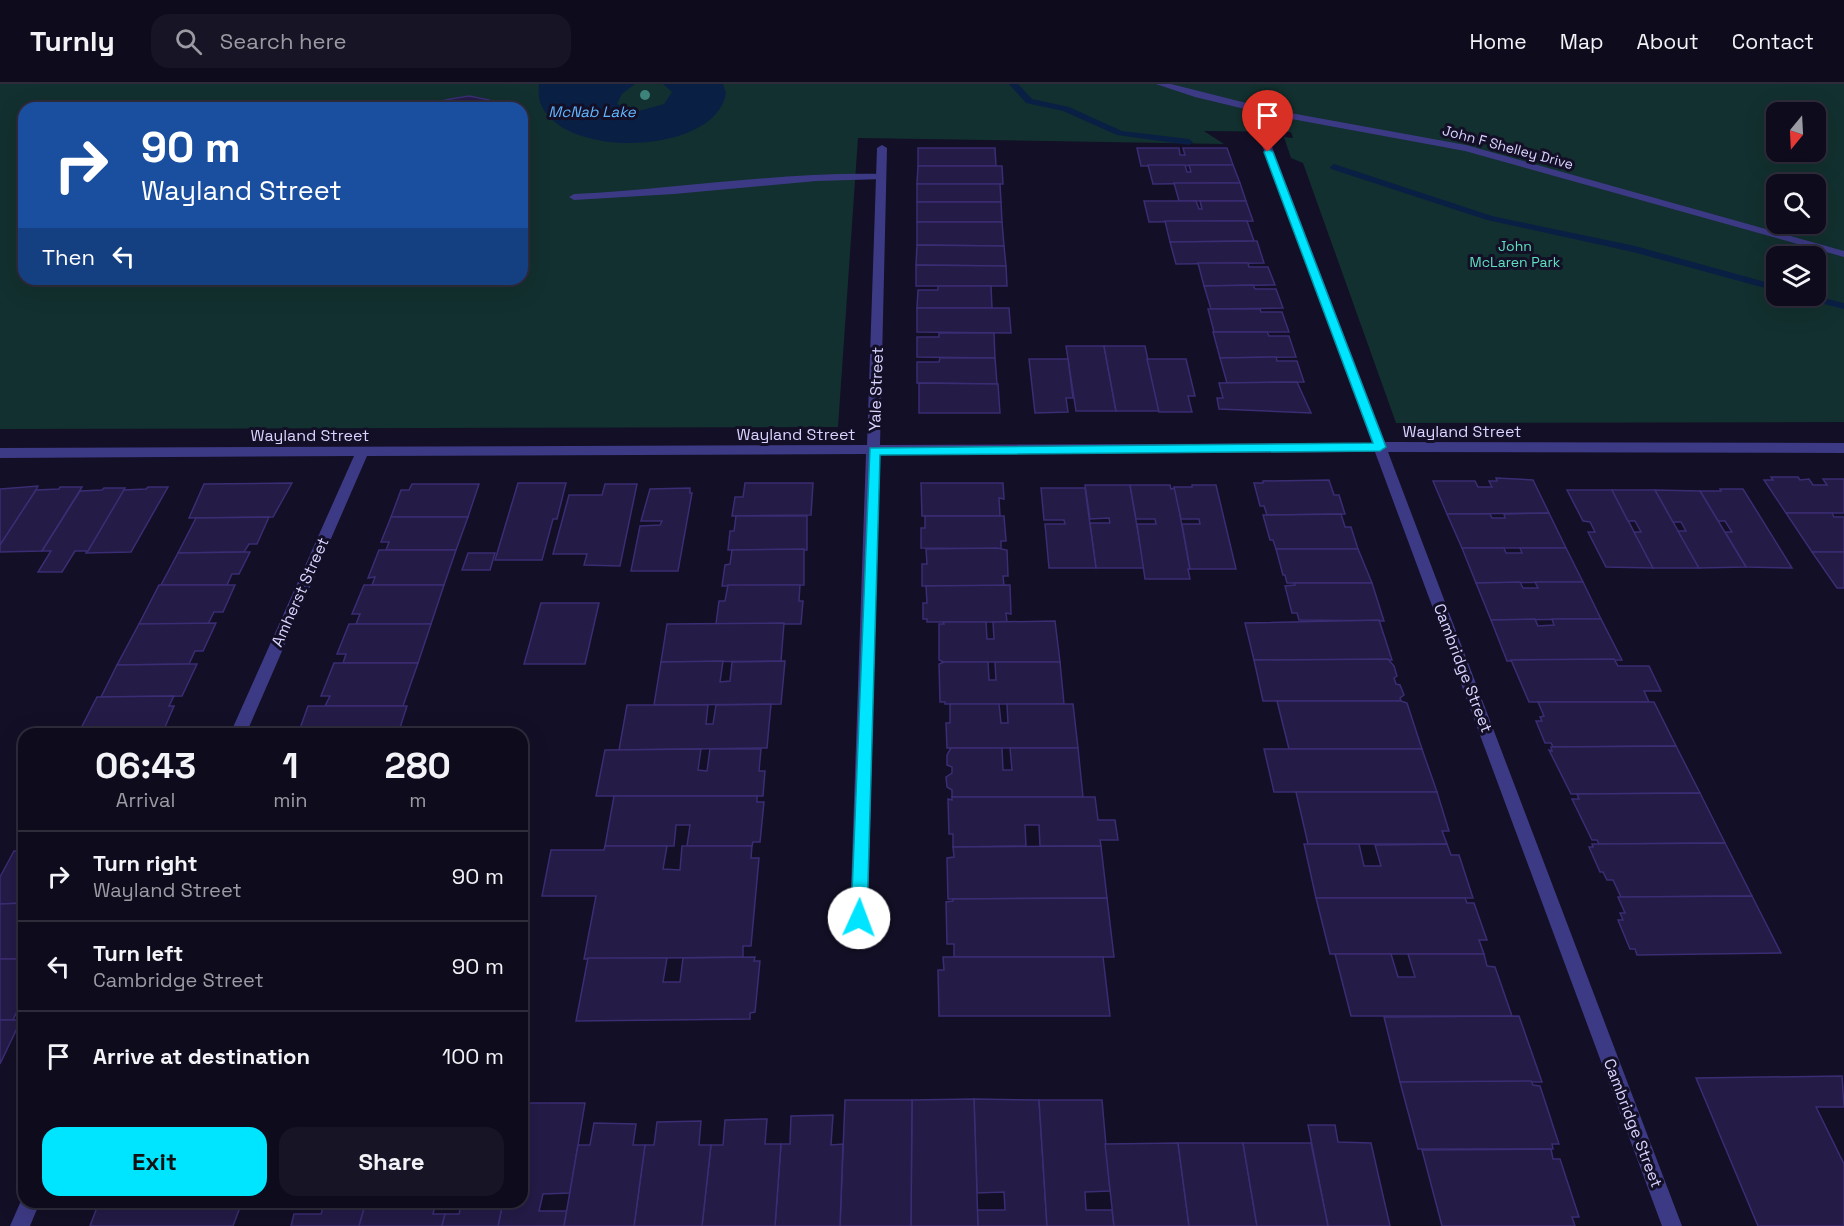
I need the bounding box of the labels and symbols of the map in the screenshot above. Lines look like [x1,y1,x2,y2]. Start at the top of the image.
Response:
pin [1242,90,1293,152]
water label: McNab Lake [548,102,637,121]
north arrow [1766,102,1826,162]
street label: John F Shelley Drive [1441,121,1575,173]
park label: John McLaren Park [1470,237,1561,271]
street label: Yale Street [864,347,888,431]
street label: Wayland Street [1403,421,1521,442]
street label: Wayland Street [737,424,855,445]
street label: Wayland Street [251,425,369,446]
street label: Amherst Street [266,534,334,650]
street label: Cambridge Street [1429,600,1497,736]
position arrow [827,886,891,950]
street label: Cambridge Street [1599,1055,1667,1191]

